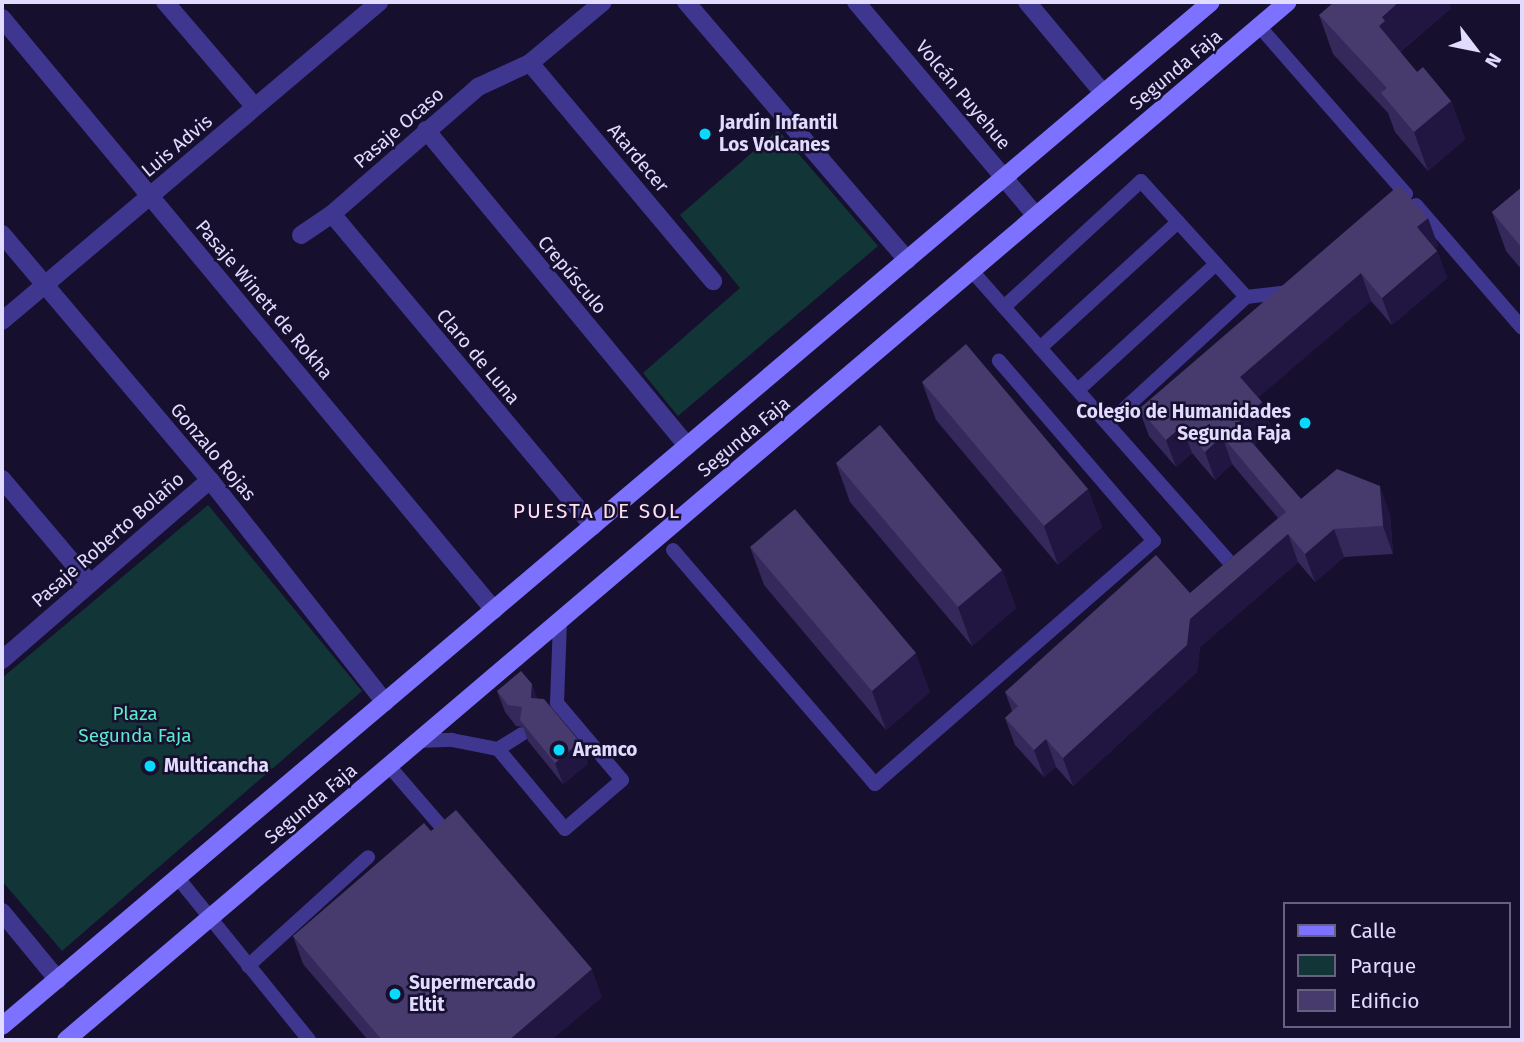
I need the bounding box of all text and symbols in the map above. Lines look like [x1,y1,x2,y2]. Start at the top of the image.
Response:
north arrow [1440,14,1510,84]
street label: Segunda Faja [1125,25,1227,115]
street label: Volcán Puyehue [911,36,1015,154]
text: N [1480,49,1506,72]
street label: Pasaje Ocaso [349,83,449,173]
street label: Luis Advis [137,110,217,182]
place label: Jardín Infantil Los Volcanes [719,112,838,156]
street label: Atardecer [603,119,673,197]
marker: Jardín Infantil Los Volcanes [697,126,713,142]
street label: Pasaje Winett de Rokha [191,216,337,384]
street label: Crepúsculo [533,231,611,319]
street label: Claro de Luna [431,305,525,409]
street label: Segunda Faja [693,392,795,482]
street label: Gonzalo Rojas [165,398,261,506]
place label: Colegio de Humanidades Segunda Faja [1076,401,1291,445]
marker: Colegio de Humanidades Segunda Faja [1297,415,1313,431]
street label: Pasaje Roberto Bolaño [27,468,189,612]
district label: PUESTA DE SOL [514,498,680,524]
park label: Plaza Segunda Faja [78,703,192,747]
place label: Aramco [573,739,637,761]
marker: Aramco [551,742,567,758]
place label: Multicancha [164,755,269,777]
marker: Multicancha [142,758,158,774]
street label: Segunda Faja [260,759,362,849]
legend [1282,902,1510,1028]
text: Calle [1350,918,1396,944]
text: Parque [1350,953,1416,979]
place label: Supermercado Eltit [409,972,536,1016]
marker: Supermercado Eltit [387,986,403,1002]
text: Edificio [1350,988,1420,1014]

